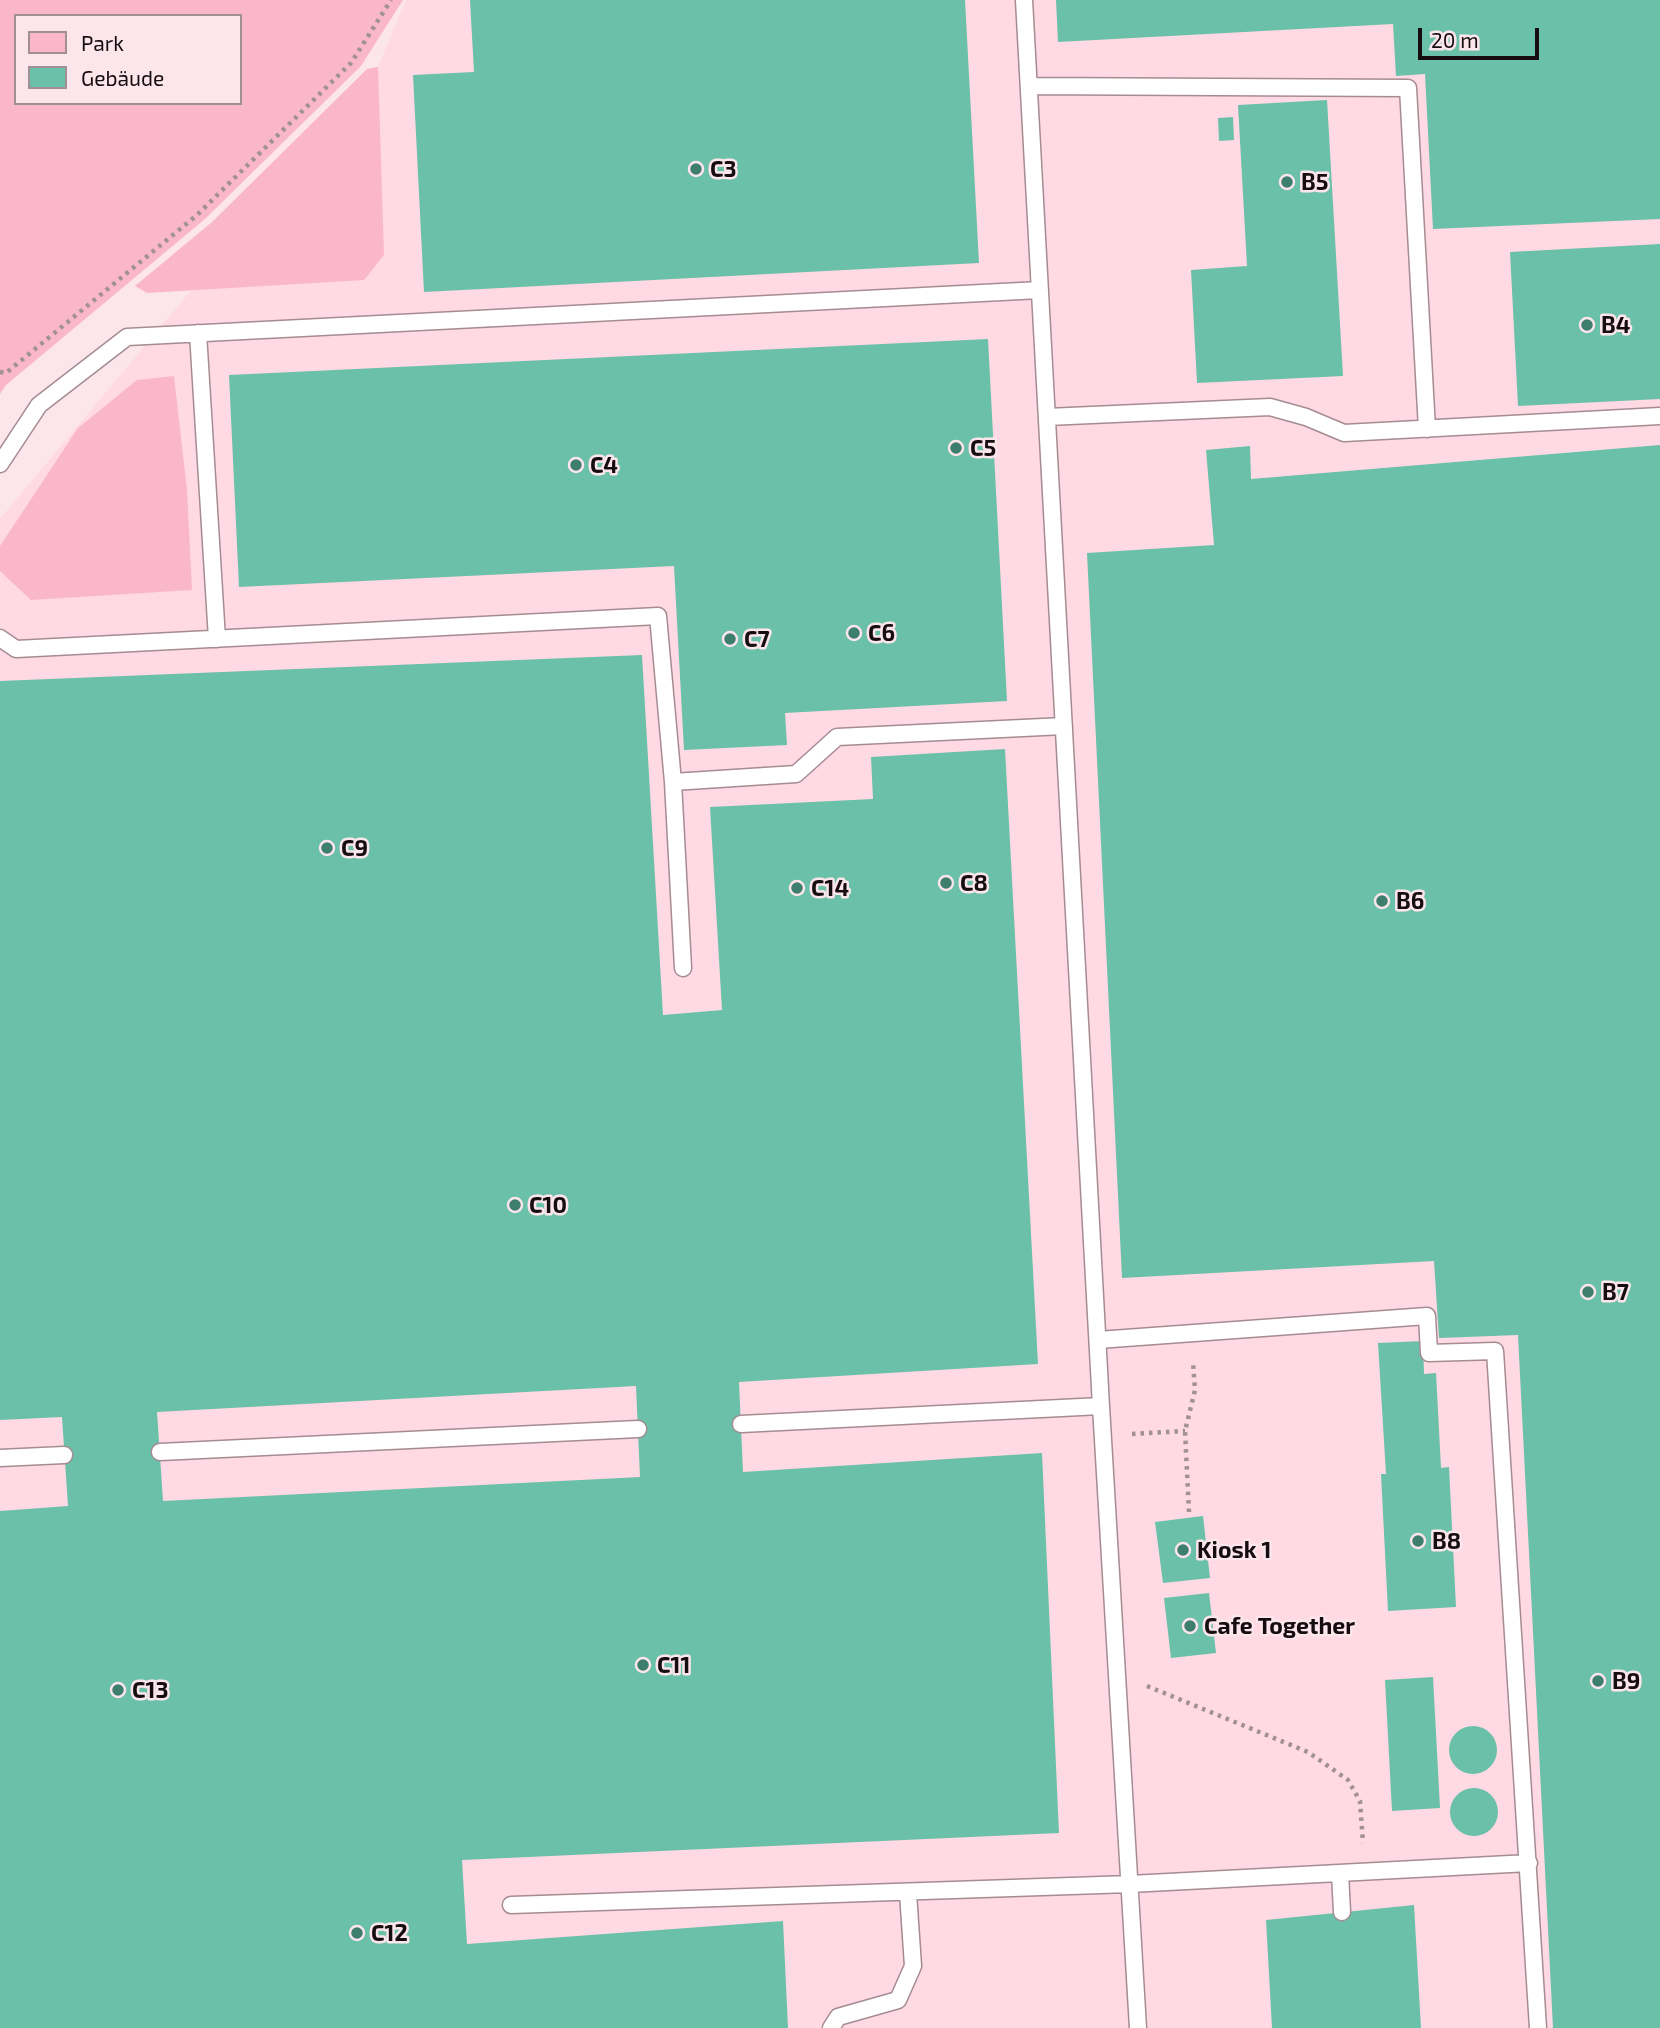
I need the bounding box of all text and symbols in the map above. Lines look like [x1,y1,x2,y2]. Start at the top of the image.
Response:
legend [14,14,242,105]
scale bar [1422,14,1543,58]
text: 20 m [1431,27,1479,52]
text: Park [81,30,124,55]
text: Gebäude [81,65,164,90]
place label: C3 [710,155,737,183]
marker: C3 [688,161,704,177]
place label: B5 [1301,168,1328,196]
marker: B5 [1279,174,1295,190]
place label: B4 [1601,311,1630,339]
marker: B4 [1579,317,1595,333]
place label: C5 [970,434,996,462]
marker: C5 [948,440,964,456]
place label: C4 [590,451,618,479]
marker: C4 [568,457,584,473]
place label: C6 [868,619,895,647]
place label: C7 [744,625,770,653]
marker: C6 [846,625,862,641]
marker: C7 [722,631,738,647]
place label: C9 [341,834,368,862]
marker: C9 [319,840,335,856]
place label: C8 [960,869,988,897]
place label: C14 [811,874,849,902]
marker: C8 [938,875,954,891]
marker: C14 [789,880,805,896]
place label: B6 [1396,887,1424,915]
marker: B6 [1374,893,1390,909]
place label: C10 [529,1191,567,1219]
marker: C10 [507,1197,523,1213]
place label: B7 [1602,1278,1629,1306]
marker: B7 [1580,1284,1596,1300]
place label: B8 [1432,1527,1461,1555]
marker: B8 [1410,1533,1426,1549]
place label: Kiosk 1 [1197,1536,1271,1564]
marker: Kiosk 1 [1175,1542,1191,1558]
place label: Cafe Together [1204,1612,1355,1640]
marker: Cafe Together [1182,1618,1198,1634]
place label: C11 [657,1651,690,1679]
marker: C11 [635,1657,651,1673]
place label: B9 [1612,1667,1640,1695]
marker: B9 [1590,1673,1606,1689]
place label: C13 [132,1676,169,1704]
marker: C13 [110,1682,126,1698]
place label: C12 [371,1919,408,1947]
marker: C12 [349,1925,365,1941]

